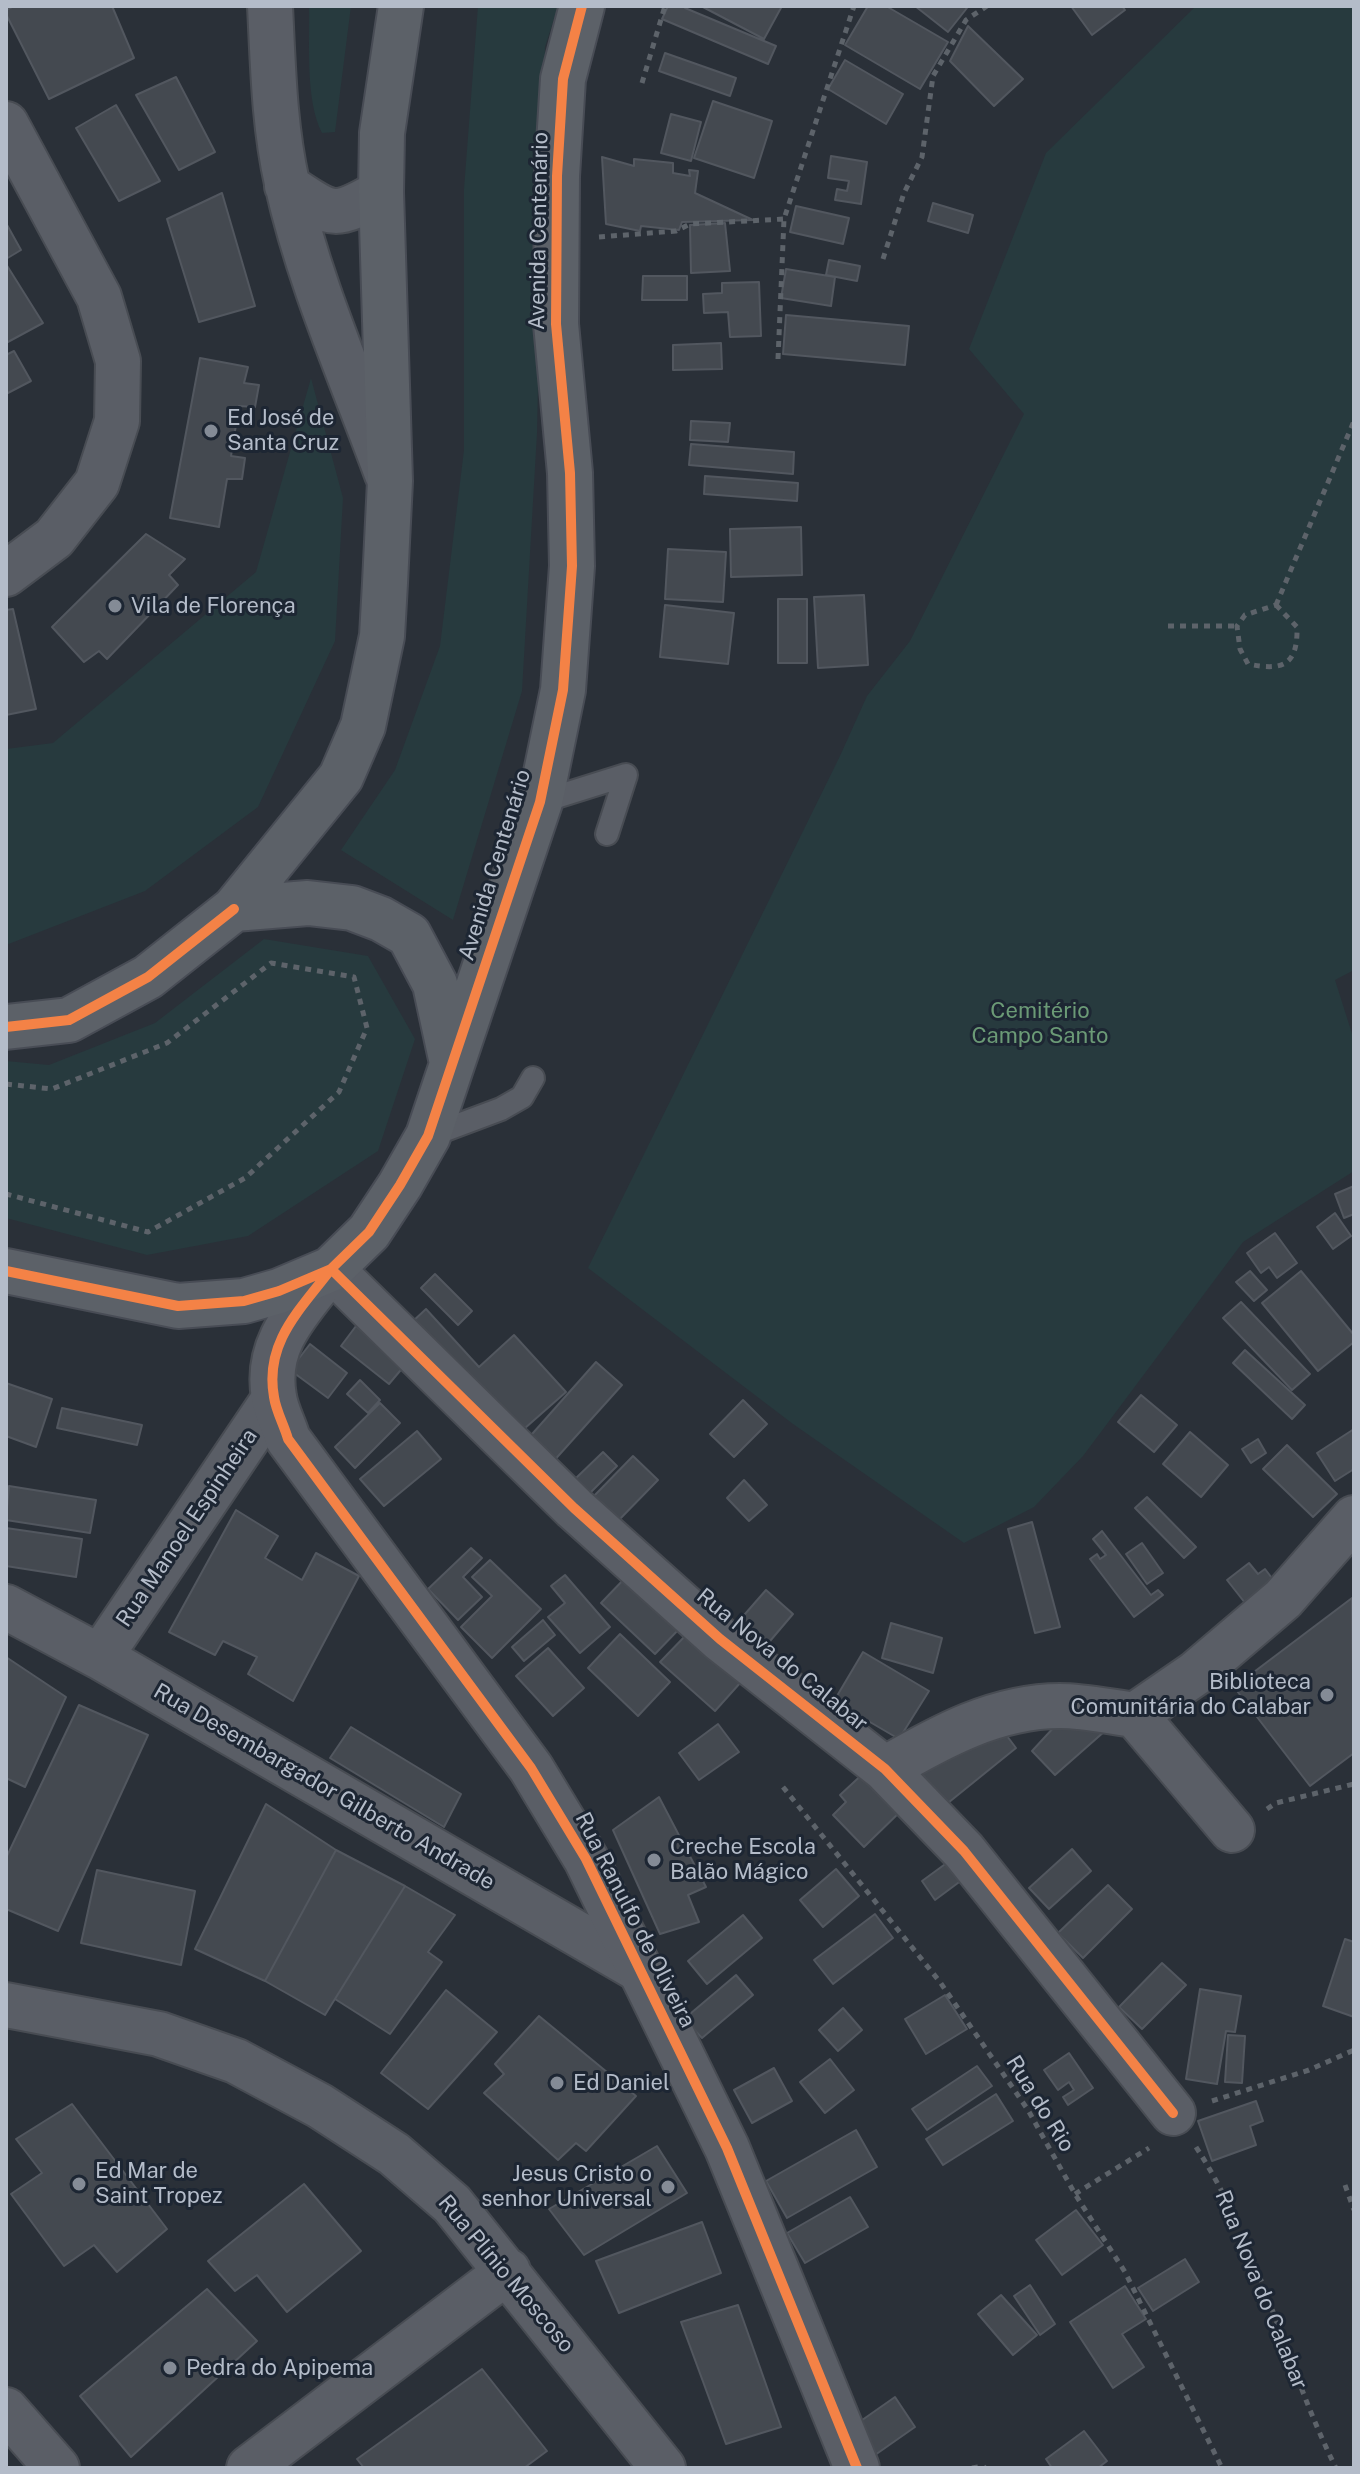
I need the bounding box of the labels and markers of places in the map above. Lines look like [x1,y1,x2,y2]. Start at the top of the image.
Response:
place label: Ed José de Santa Cruz [227,405,339,456]
marker: Ed José de Santa Cruz [202,422,220,440]
place label: Vila de Florença [131,593,296,619]
marker: Vila de Florença [106,597,124,615]
place label: Biblioteca Comunitária do Calabar [1071,1669,1311,1720]
marker: Biblioteca Comunitária do Calabar [1318,1686,1336,1704]
place label: Creche Escola Balão Mágico [670,1834,816,1886]
marker: Creche Escola Balão Mágico [645,1851,663,1869]
place label: Ed Daniel [573,2070,670,2096]
marker: Ed Daniel [548,2074,566,2092]
place label: Ed Mar de Saint Tropez [95,2158,223,2210]
place label: Jesus Cristo o senhor Universal [481,2161,652,2212]
marker: Ed Mar de Saint Tropez [70,2175,88,2193]
marker: Jesus Cristo o senhor Universal [659,2178,677,2196]
place label: Pedra do Apipema [186,2355,373,2381]
marker: Pedra do Apipema [161,2359,179,2377]

